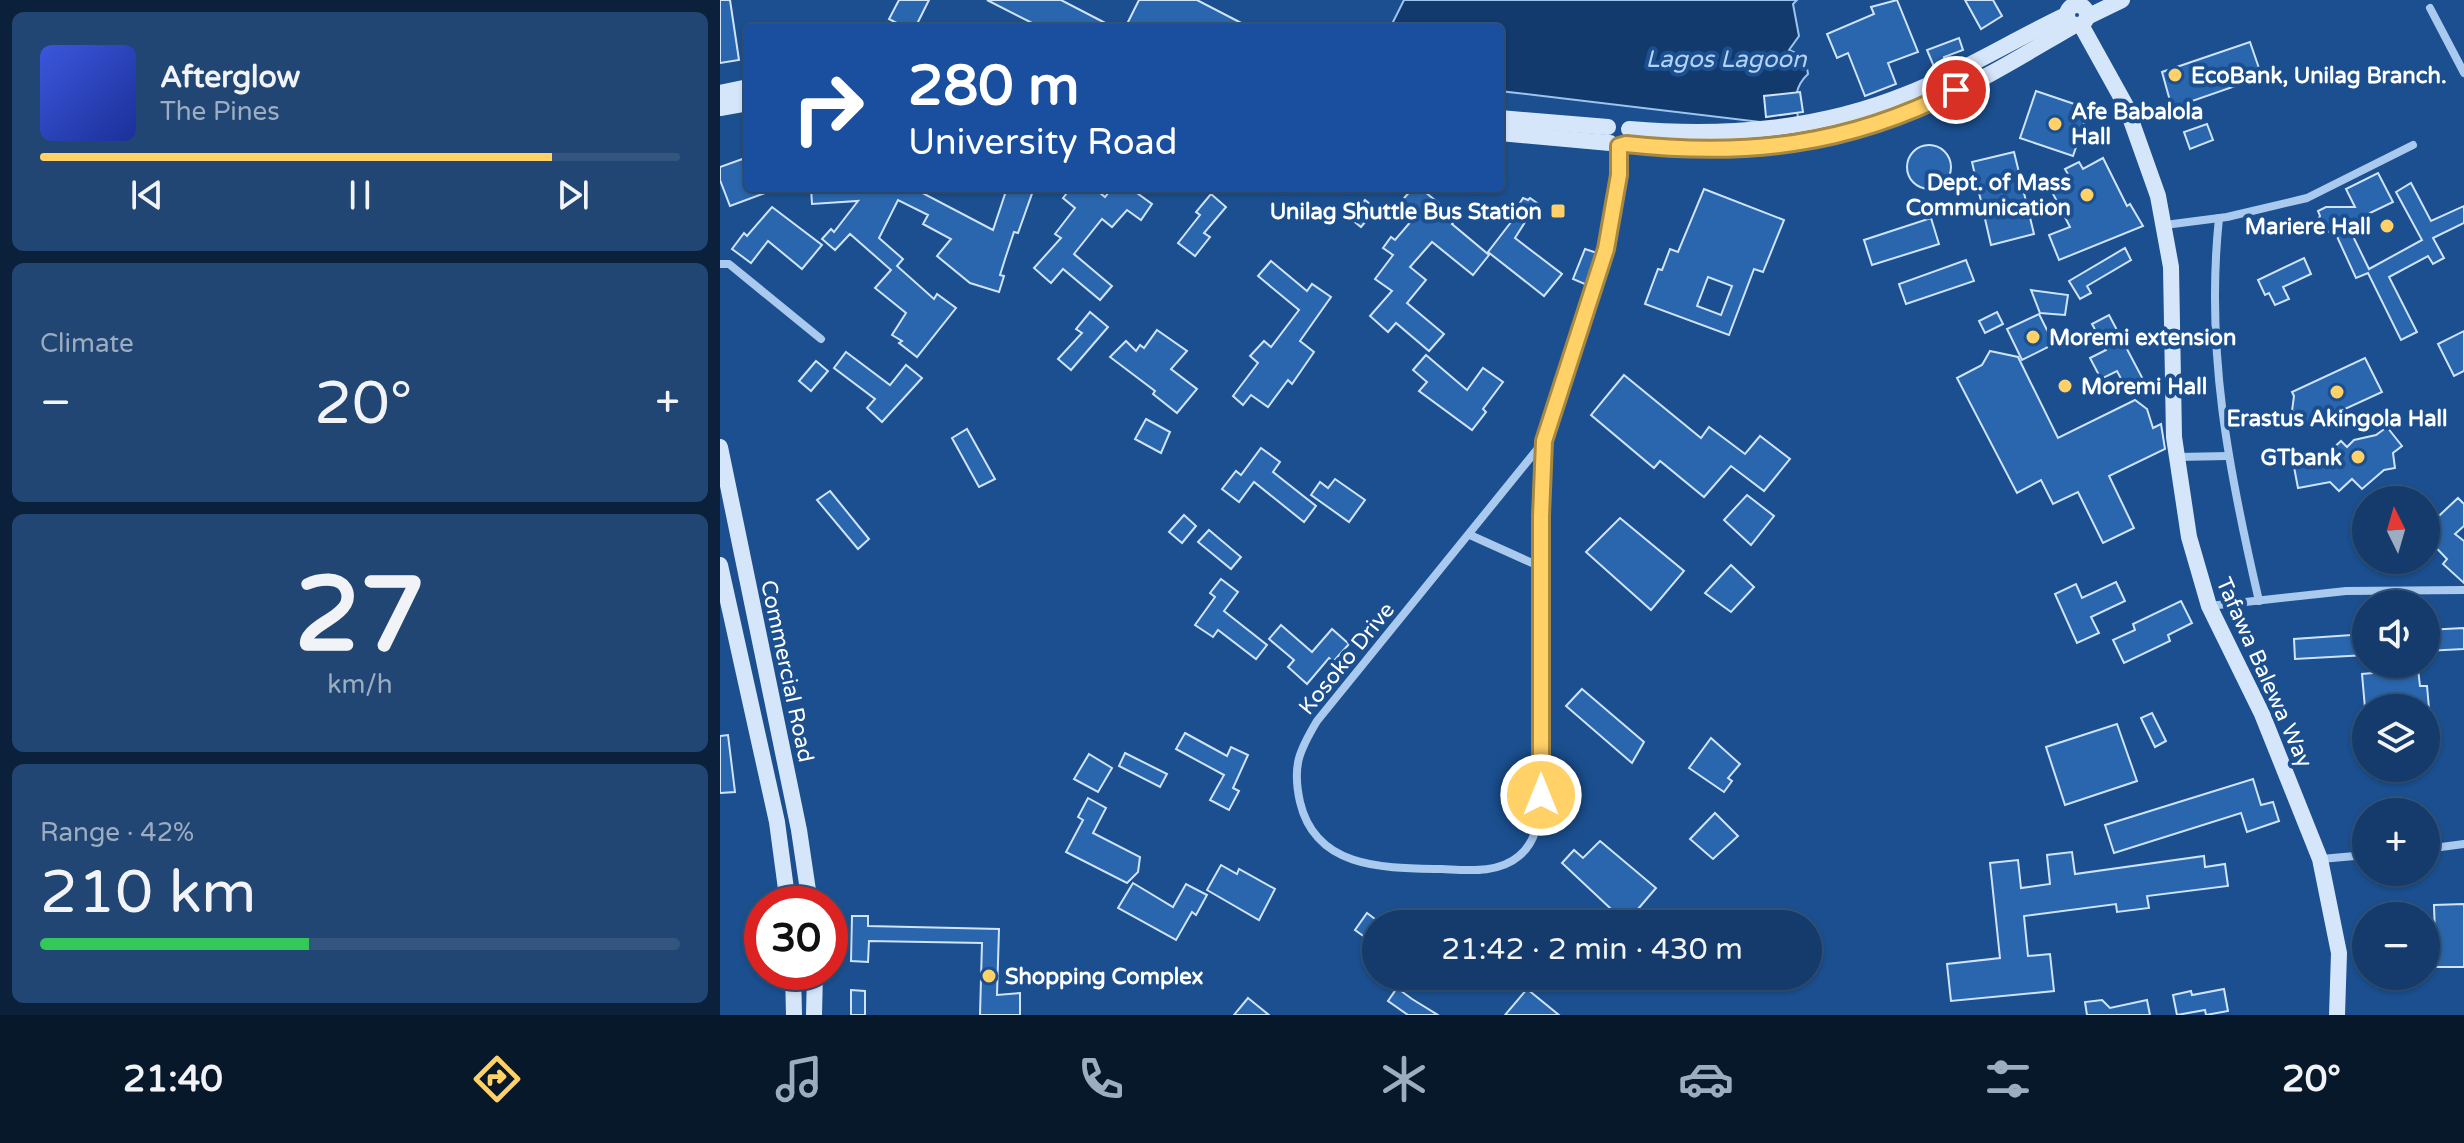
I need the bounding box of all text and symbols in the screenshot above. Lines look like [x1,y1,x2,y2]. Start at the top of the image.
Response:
water label: Lagos Lagoon [1645,45,1808,74]
text: 280 m [908,53,1079,120]
icon: right [776,56,880,160]
pin [1922,56,1990,124]
text: Afterglow [160,59,300,96]
place label: EcoBank, Unilag Branch. [2191,63,2447,89]
marker: EcoBank, Unilag Branch. [2166,66,2184,84]
icon: arrive [1934,68,1978,112]
text: The Pines [160,96,280,127]
place label: Afe Babalola Hall [2071,99,2203,150]
marker: Afe Babalola Hall [2046,115,2064,133]
text: University Road [908,121,1178,164]
place label: Dept. of Mass Communication [1906,170,2071,221]
icon: previous [125,173,169,217]
icon: pause [338,173,382,217]
icon: next [551,173,595,217]
marker: Dept. of Mass Communication [2078,186,2096,204]
place label: Unilag Shuttle Bus Station [1270,199,1542,225]
marker: Unilag Shuttle Bus Station [1549,202,1567,220]
place label: Mariere Hall [2245,214,2371,240]
marker: Mariere Hall [2378,217,2396,235]
place label: Moremi extension [2049,325,2236,351]
text: Climate [40,328,134,359]
marker: Moremi extension [2024,328,2042,346]
text: 20° [314,368,412,440]
place label: Moremi Hall [2081,374,2207,400]
text: − [40,377,71,430]
text: + [655,377,680,430]
marker: Moremi Hall [2056,377,2074,395]
marker: Erastus Akingola Hall [2328,383,2346,401]
place label: Erastus Akingola Hall [2226,406,2448,432]
place label: GTbank [2260,445,2342,471]
marker: GTbank [2349,448,2367,466]
north arrow [2352,486,2440,574]
map controls [2352,486,2440,990]
text: 27 [295,554,425,679]
street label: Tafawa Balewa Way [2210,573,2318,772]
street label: Commercial Road [755,578,819,765]
button: sound [2352,590,2440,678]
street label: Kosoko Drive [1294,597,1400,720]
text: km/h [327,669,393,700]
button: layers [2352,694,2440,782]
position arrow [1499,753,1583,837]
button: + [2352,798,2440,886]
text: Range · 42% [40,817,194,848]
text: 210 km [40,857,256,929]
speed limit sign: 30 [744,886,848,990]
button: − [2352,902,2440,990]
text: 21:42 · 2 min · 430 m [1441,931,1743,968]
place label: Shopping Complex [1005,964,1204,990]
marker: Shopping Complex [980,967,998,985]
icon: directions [469,1051,525,1107]
icon: music [771,1051,827,1107]
icon: phone [1073,1051,1129,1107]
icon: climate [1376,1051,1432,1107]
icon: car [1678,1051,1734,1107]
icon: filters [1980,1051,2036,1107]
text: 21:40 [123,1058,223,1101]
text: 20° [2282,1058,2341,1101]

